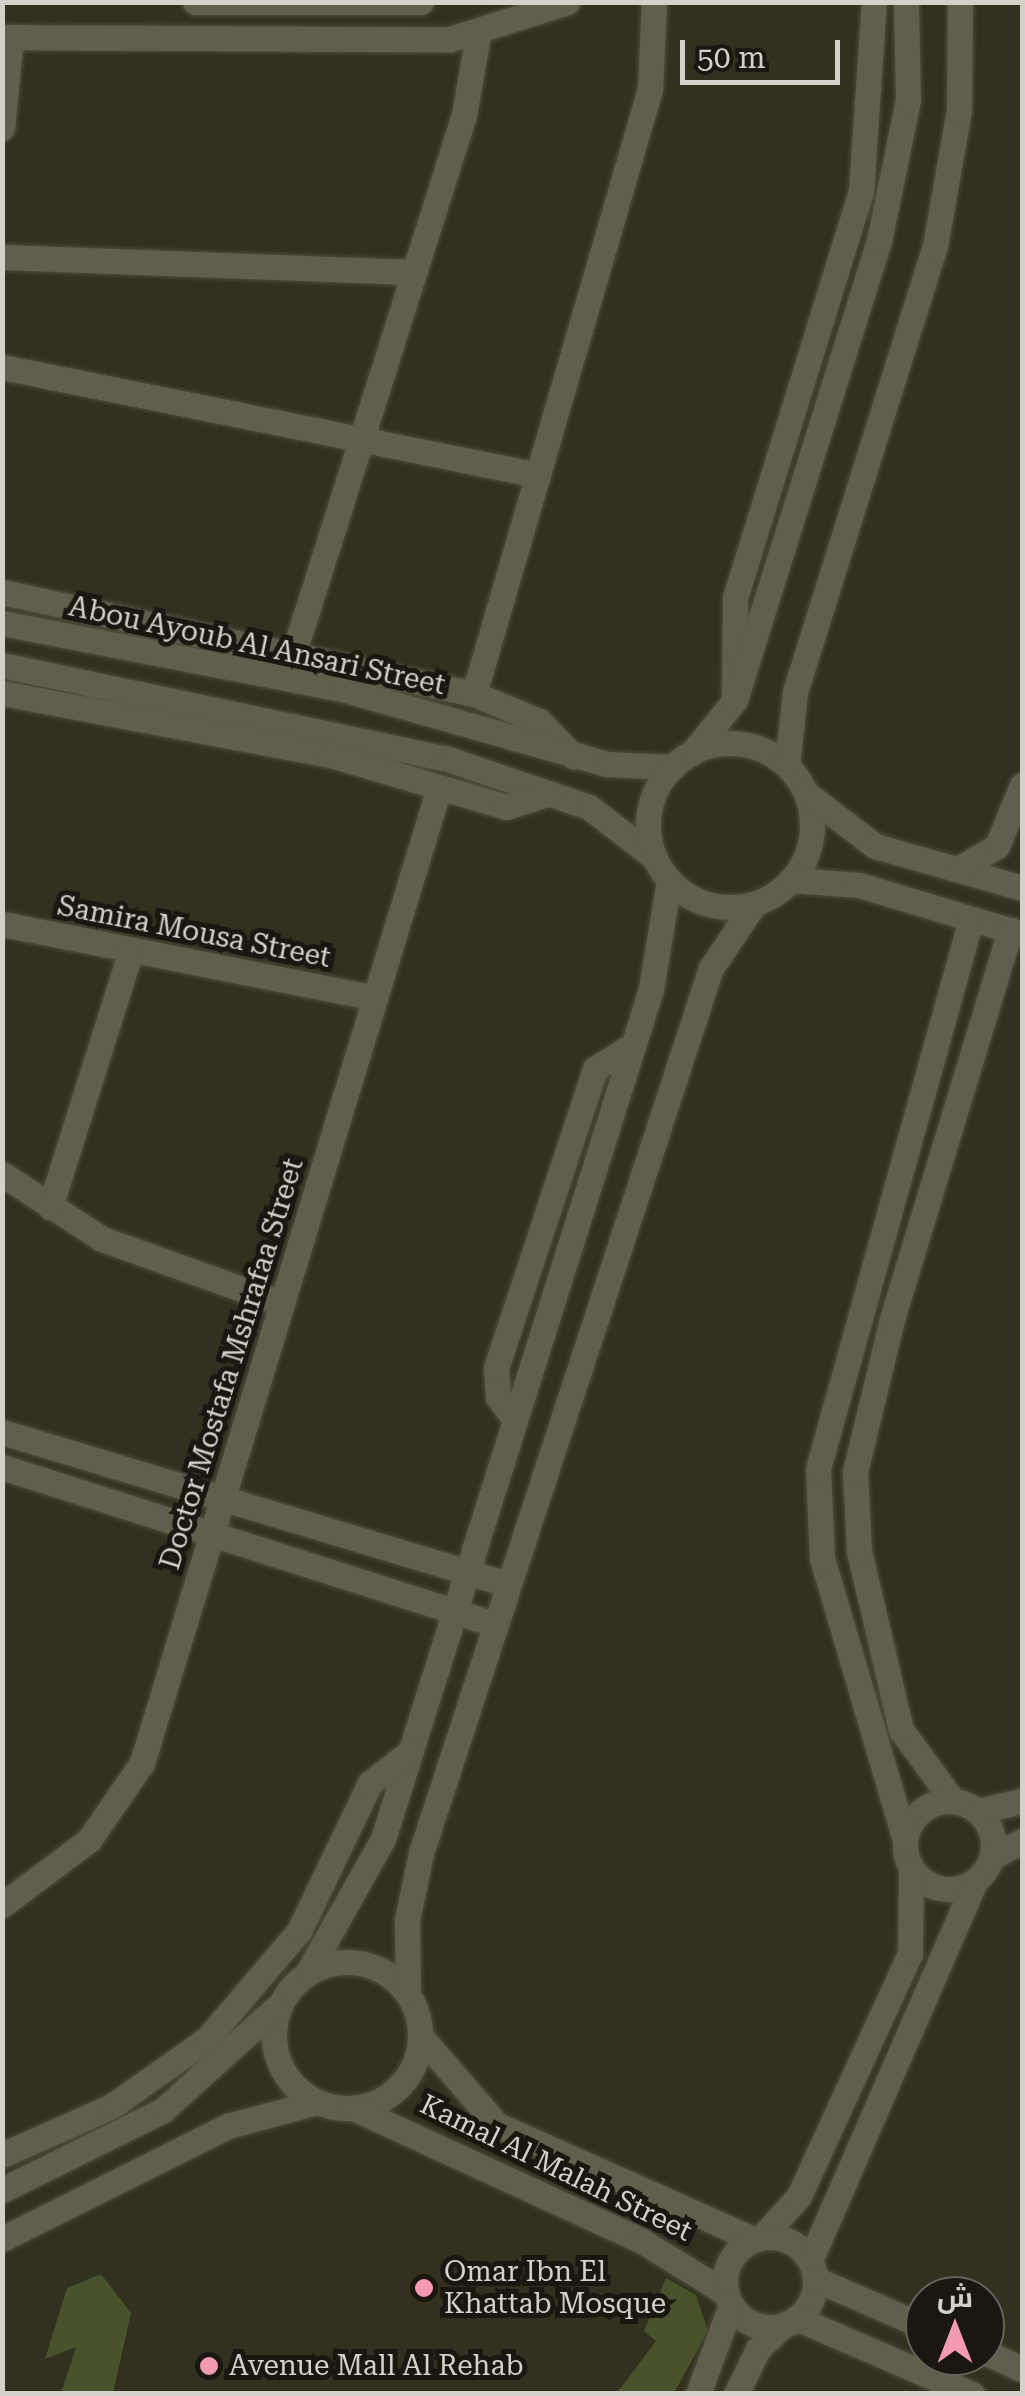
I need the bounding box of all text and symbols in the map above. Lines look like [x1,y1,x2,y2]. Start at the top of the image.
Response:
scale bar [685,20,845,82]
text: 50 m [697,40,766,75]
street label: Abou Ayoub Al Ansari Street [66,590,448,702]
street label: Samira Mousa Street [55,889,333,975]
street label: Doctor Mostafa Mshrafaa Street [153,1154,311,1574]
street label: Kamal Al Malah Street [415,2088,697,2248]
place label: Omar Ibn El Khattab Mosque [444,2255,666,2321]
north arrow [905,2276,1005,2376]
marker: Omar Ibn El Khattab Mosque [413,2277,435,2299]
text: ش [937,2281,973,2314]
place label: Avenue Mall Al Rehab [229,2349,524,2383]
marker: Avenue Mall Al Rehab [198,2355,220,2377]

